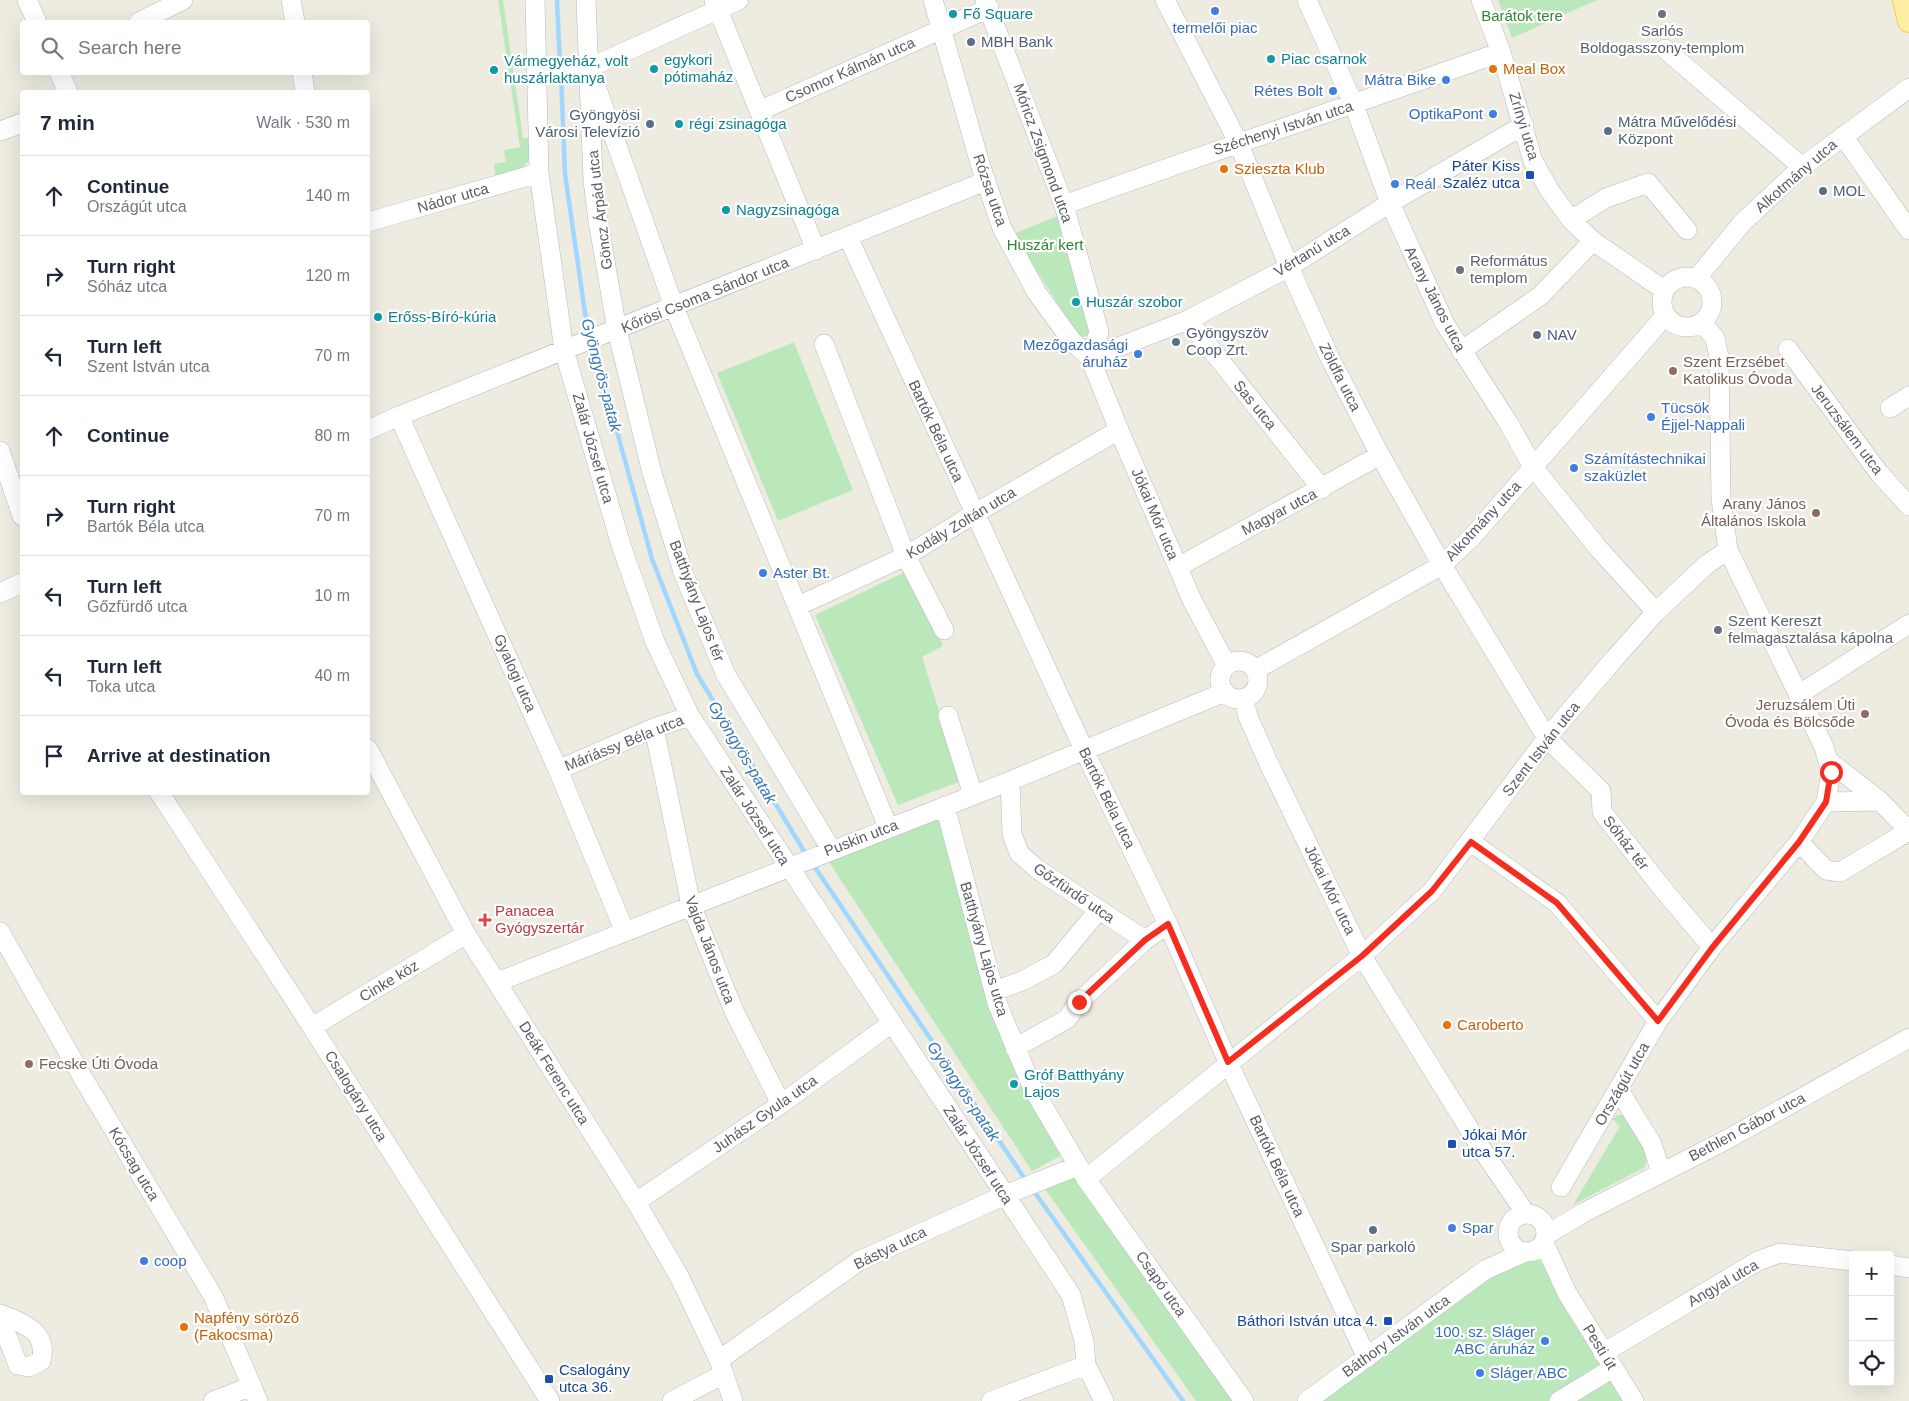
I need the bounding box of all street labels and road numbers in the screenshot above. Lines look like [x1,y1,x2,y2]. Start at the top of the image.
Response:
street label: Csomor Kálmán utca [782,33,918,106]
street label: Móricz Zsigmond utca [1010,81,1077,225]
street label: Zrínyi utca [1506,90,1543,162]
street label: Széchenyi István utca [1211,97,1355,158]
street label: Alkotmány utca [1751,135,1840,216]
street label: Göncz Árpád utca [584,149,615,271]
street label: Rózsa utca [970,152,1011,229]
street label: Nádor utca [415,179,491,216]
street label: Vértanú utca [1271,221,1353,280]
street label: Arany János utca [1402,243,1470,355]
street label: Kőrösi Csoma Sándor utca [619,253,792,336]
street label: Zöldfa utca [1316,340,1365,414]
street label: Bartók Béla utca [905,377,968,485]
street label: Sas utca [1230,377,1281,433]
street label: Jeruzsálem utca [1808,380,1887,478]
street label: Zalár József utca [570,391,618,506]
street label: Jókai Mór utca [1129,466,1183,563]
street label: Alkotmány utca [1441,477,1524,564]
street label: Kodály Zoltán utca [903,483,1019,562]
street label: Magyar utca [1238,484,1320,538]
street label: Batthyány Lajos tér [667,538,728,664]
street label: Gyalogi utca [491,631,540,715]
street label: Szent István utca [1498,698,1583,799]
street label: Máriássy Béla utca [562,711,686,774]
street label: Bartók Béla utca [1076,745,1140,852]
street label: Zalár József utca [717,763,794,869]
street label: Sóház tér [1600,812,1653,873]
street label: Puskin utca [822,815,901,859]
street label: Jókai Mór utca [1301,842,1360,938]
street label: Gőzfürdő utca [1030,859,1119,926]
street label: Batthyány Lajos utca [957,880,1012,1019]
street label: Vajda János utca [682,894,739,1007]
street label: Cinke köz [356,956,421,1005]
street label: Deák Ferenc utca [516,1018,593,1128]
street label: Országút utca [1591,1039,1653,1128]
street label: Csalogány utca [322,1047,391,1145]
street label: Juhász Gyula utca [709,1071,821,1156]
street label: Bethlen Gábor utca [1686,1088,1808,1164]
street label: Zalár József utca [940,1102,1017,1208]
street label: Bartók Béla utca [1246,1112,1309,1220]
street label: Kócsag utca [106,1124,163,1204]
street label: Bástya utca [851,1222,929,1272]
street label: Csapó utca [1133,1248,1191,1320]
street label: Angyal utca [1685,1255,1762,1310]
street label: Báthory István utca [1339,1291,1453,1380]
street label: Pesti út [1580,1321,1621,1373]

